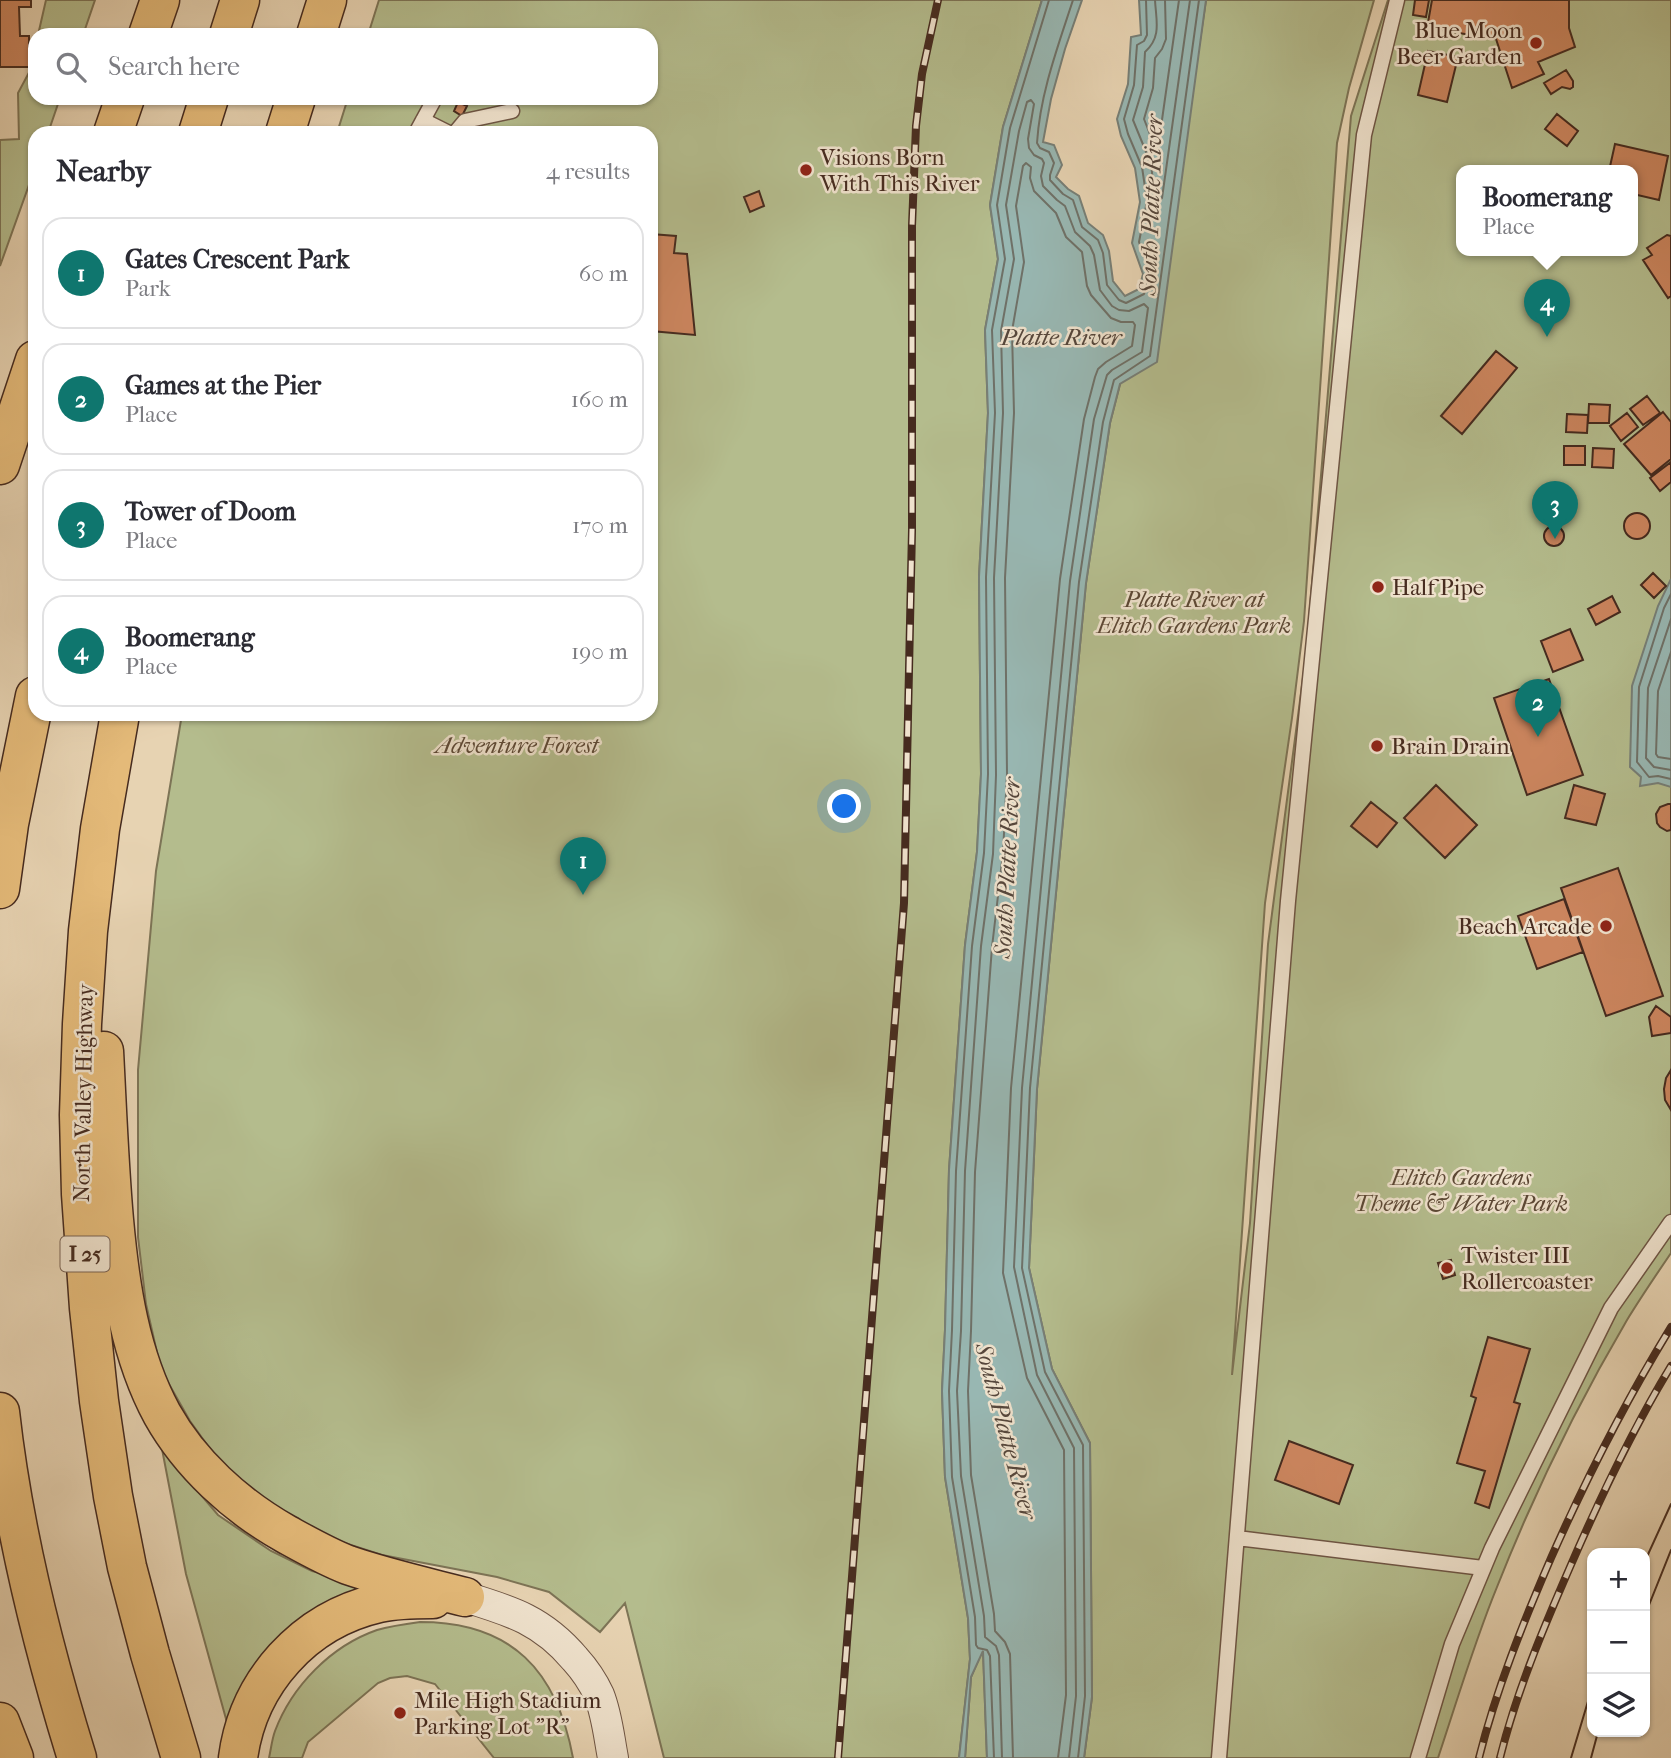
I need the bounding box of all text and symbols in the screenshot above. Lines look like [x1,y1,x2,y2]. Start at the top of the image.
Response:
place label: Blue Moon Beer Garden [1396,17,1523,70]
search box [28,28,658,105]
marker: Blue Moon Beer Garden [1528,35,1544,51]
icon: search [52,48,90,86]
text: Search here [108,51,240,82]
water label: South Platte River [1134,112,1168,297]
place label: Visions Born With This River [819,144,980,197]
text: Nearby [56,154,151,189]
text: 4 results [546,158,630,185]
marker: Visions Born With This River [798,162,814,178]
popup [1456,165,1638,256]
text: Boomerang [1482,182,1612,213]
text: Place [1482,213,1535,240]
text: Gates Crescent Park [125,244,349,275]
text: 1 [77,260,85,287]
text: 60 m [579,260,628,287]
text: Park [125,275,171,302]
pin: 4 [1524,279,1570,337]
water label: Platte River [1000,323,1124,351]
text: Games at the Pier [125,370,321,401]
text: 2 [75,386,87,413]
text: 160 m [571,386,628,413]
text: Place [125,401,177,428]
pin: 3 [1532,481,1578,539]
text: Tower of Doom [125,496,296,527]
text: 3 [76,512,86,539]
text: 170 m [572,512,628,539]
text: Place [125,527,177,554]
place label: Half Pipe [1392,574,1484,601]
marker: Half Pipe [1370,579,1386,595]
park label: Platte River at Elitch Gardens Park [1095,586,1291,639]
text: Boomerang [125,622,255,653]
text: 4 [74,638,88,665]
text: 190 m [571,638,628,665]
text: Place [125,653,177,680]
pin: 2 [1515,679,1561,737]
park label: Adventure Forest [432,732,601,759]
place label: Brain Drain [1391,733,1510,760]
marker: Brain Drain [1369,738,1385,754]
water label: South Platte River [988,775,1026,960]
your location [827,789,861,823]
pin: 1 [560,837,606,895]
place label: Beach Arcade [1458,913,1592,940]
marker: Beach Arcade [1598,918,1614,934]
street label: North Valley Highway [68,983,99,1202]
park label: Elitch Gardens Theme & Water Park [1354,1164,1568,1217]
road number: I 25 [60,1236,110,1272]
place label: Twister III Rollercoaster [1461,1242,1593,1295]
marker: Twister III Rollercoaster [1439,1260,1455,1276]
water label: South Platte River [969,1339,1044,1524]
map controls [1587,1548,1650,1737]
button: + [1587,1548,1650,1611]
button: − [1587,1611,1650,1674]
button: layers [1587,1674,1650,1737]
place label: Mile High Stadium Parking Lot "R" [414,1687,601,1740]
marker: Mile High Stadium Parking Lot "R" [392,1705,408,1721]

